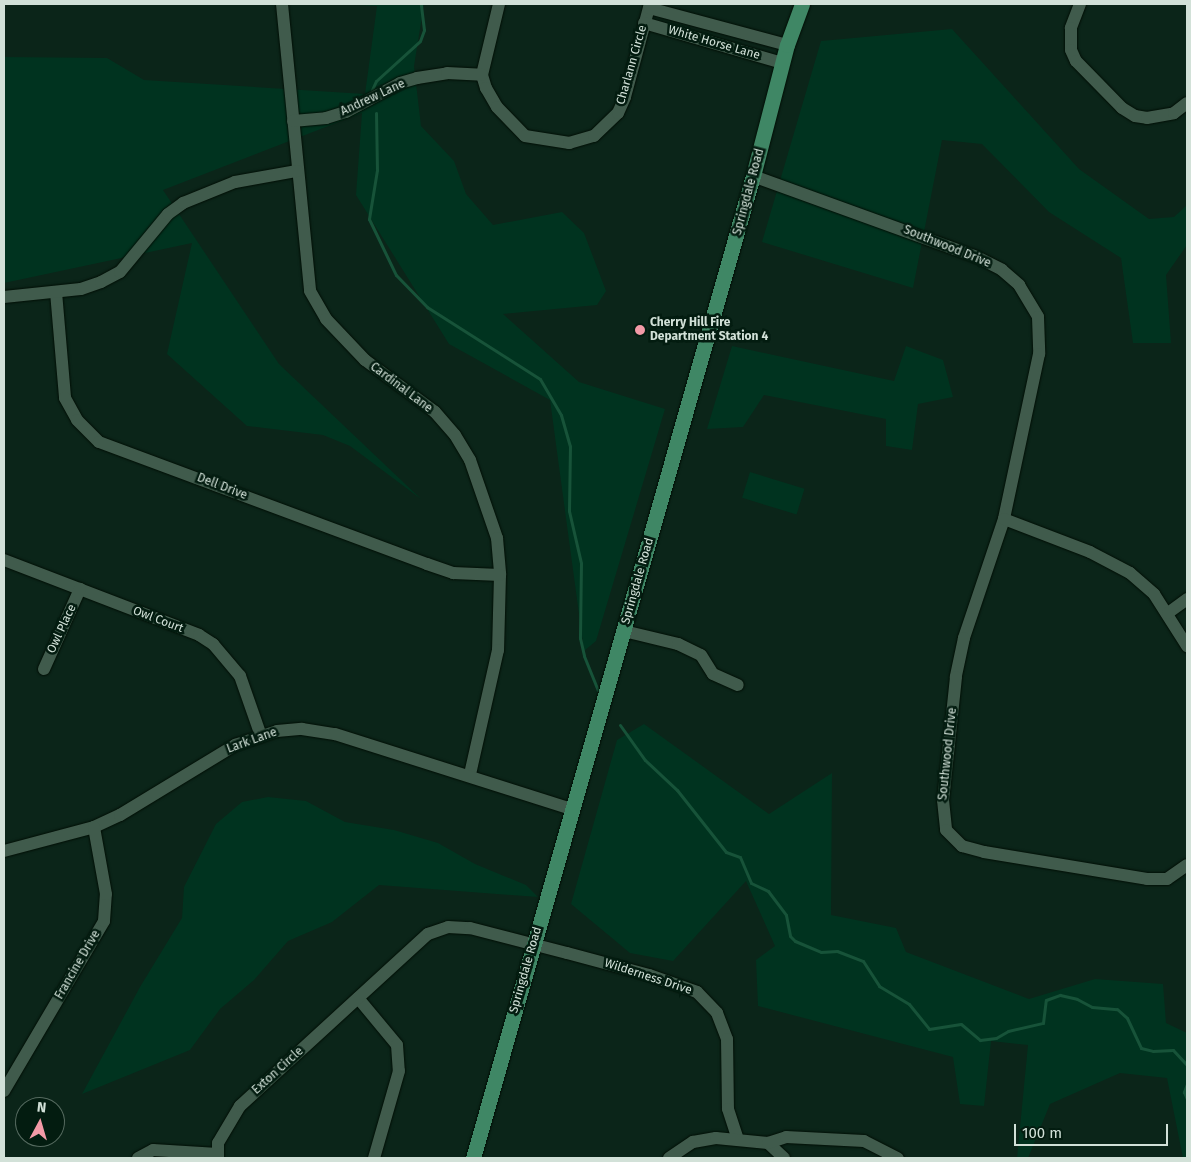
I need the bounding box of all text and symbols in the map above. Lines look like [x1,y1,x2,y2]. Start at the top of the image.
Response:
street label: White Horse Lane [666,23,762,63]
street label: Charlann Circle [614,24,650,106]
street label: Andrew Lane [338,77,408,119]
street label: Springdale Road [731,147,767,237]
street label: Southwood Drive [901,223,993,271]
place label: Cherry Hill Fire Department Station 4 [650,316,768,344]
marker: Cherry Hill Fire Department Station 4 [634,324,646,336]
street label: Cardinal Lane [367,360,435,416]
street label: Dell Drive [195,471,249,503]
street label: Springdale Road [619,536,657,626]
street label: Owl Place [44,602,80,656]
street label: Owl Court [131,604,185,636]
street label: Southwood Drive [936,707,960,801]
street label: Lark Lane [225,725,279,757]
street label: Springdale Road [507,925,545,1015]
street label: Francine Drive [52,928,104,1002]
street label: Wilderness Drive [602,956,694,998]
street label: Exton Circle [250,1044,306,1098]
north arrow [15,1097,65,1147]
text: N [36,1099,47,1117]
scale bar [1016,1114,1170,1146]
text: 100 m [1022,1124,1062,1142]

